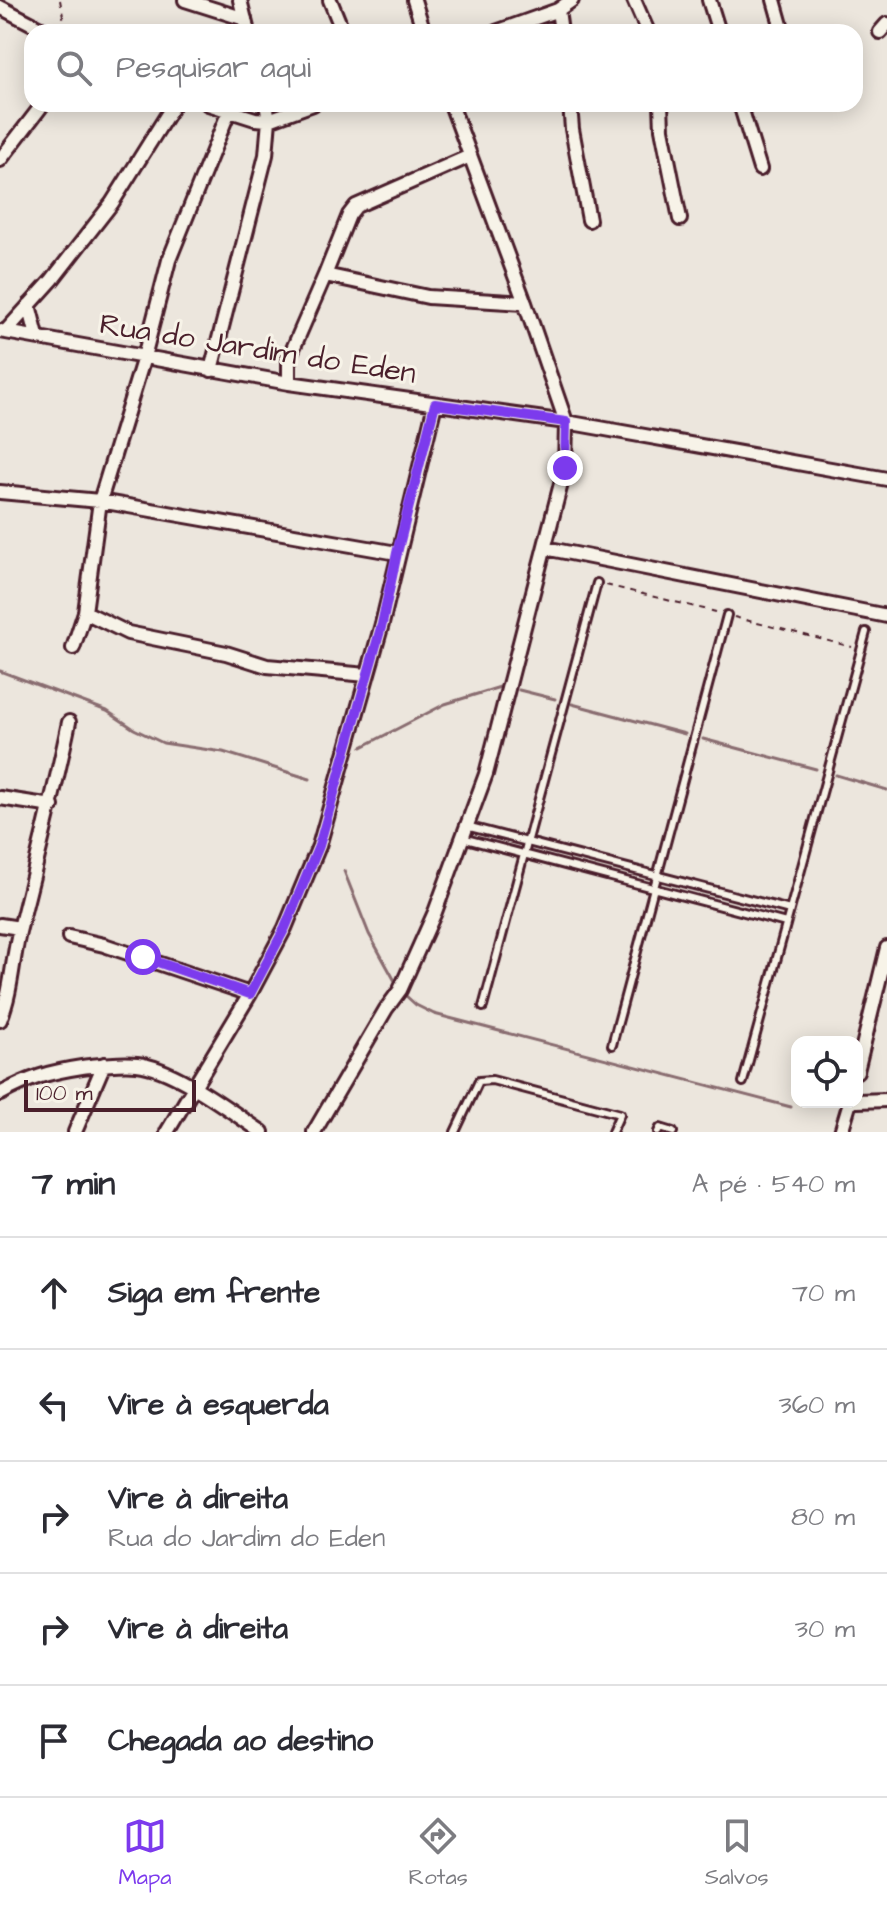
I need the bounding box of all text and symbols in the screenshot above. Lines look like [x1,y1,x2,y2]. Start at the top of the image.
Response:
search box [24,24,863,112]
icon: search [52,46,96,90]
text: Pesquisar aqui [116,47,311,89]
street label: Rua do Jardim do Eden [97,303,419,395]
route end [547,450,583,486]
route start [125,939,161,975]
map controls [791,1036,863,1108]
button: locate [791,1036,863,1108]
scale bar [24,1076,196,1112]
text: 100 m [36,1078,93,1109]
text: 7 min [32,1160,115,1208]
text: A pé · 540 m [692,1166,855,1202]
icon: ahead [32,1271,76,1315]
text: Siga em frente [108,1272,320,1314]
text: 70 m [792,1275,855,1311]
icon: left [32,1383,76,1427]
text: Vire à esquerda [108,1384,329,1426]
text: 360 m [778,1387,855,1423]
text: Vire à direita [108,1478,288,1520]
icon: right [32,1495,76,1539]
text: 80 m [791,1499,855,1535]
text: Rua do Jardim do Eden [108,1520,385,1556]
icon: right [32,1607,76,1651]
text: Vire à direita [108,1608,288,1650]
text: 30 m [795,1611,855,1647]
icon: arrive [32,1719,76,1763]
text: Chegada ao destino [108,1720,373,1762]
tab: Mapa [119,1814,171,1893]
tab: Rotas [409,1814,468,1893]
tab: Salvos [705,1814,768,1893]

